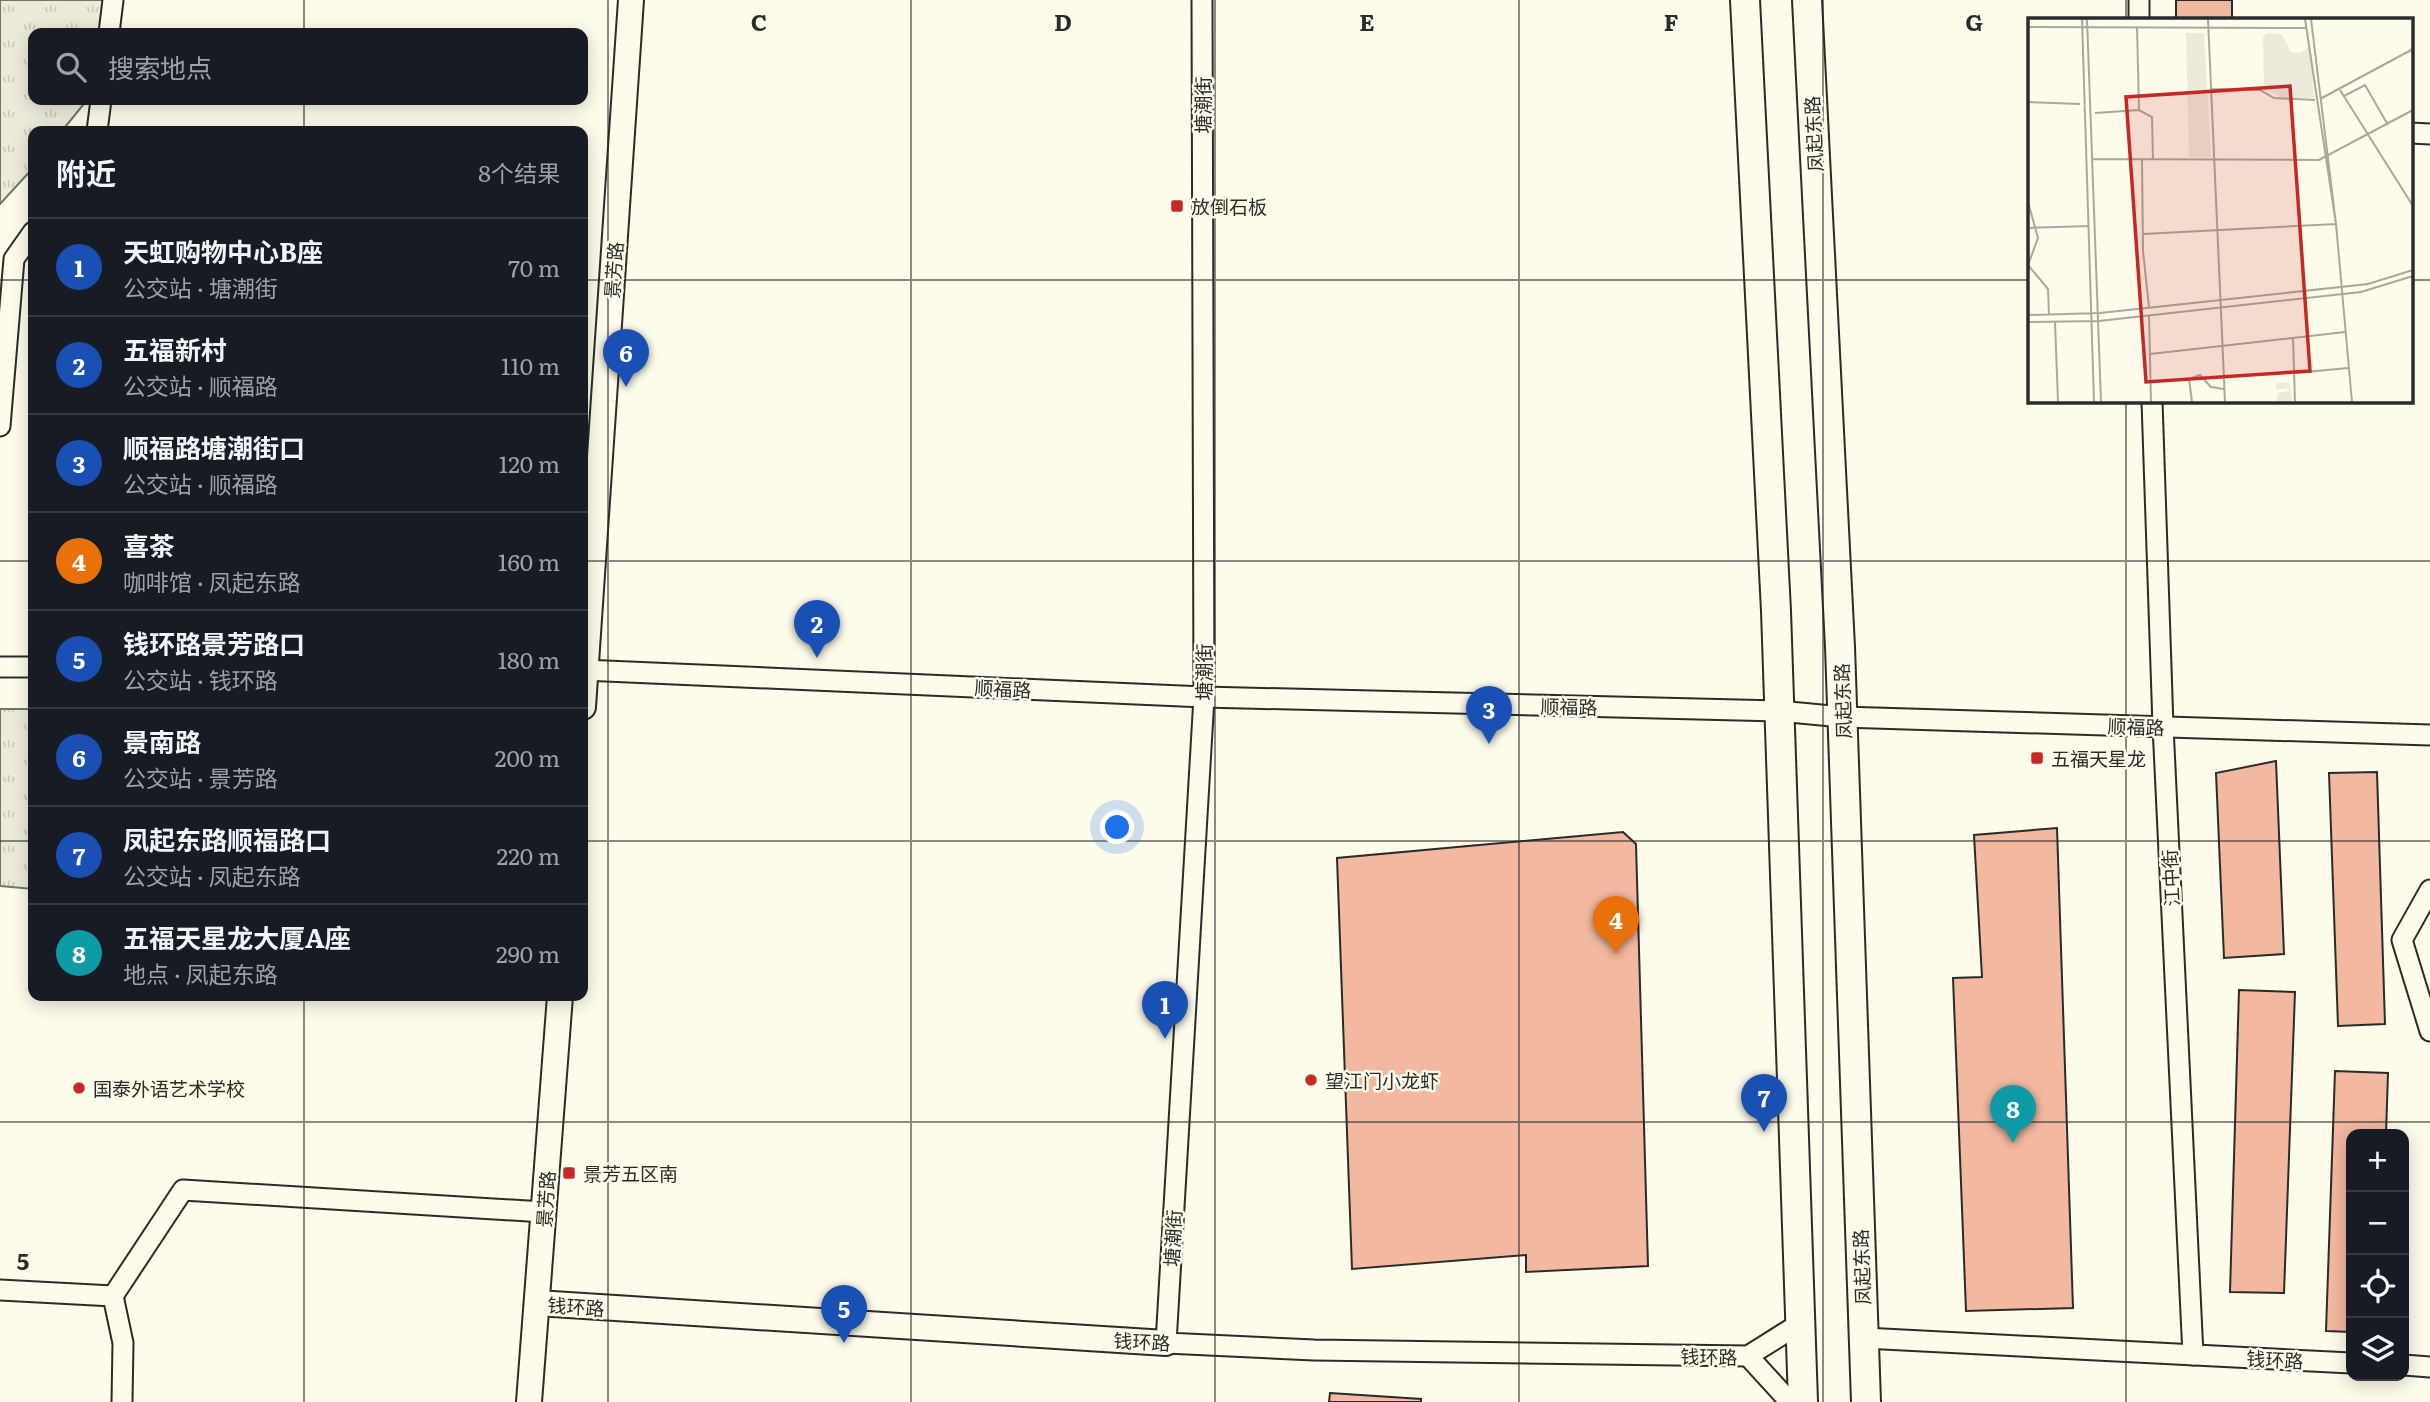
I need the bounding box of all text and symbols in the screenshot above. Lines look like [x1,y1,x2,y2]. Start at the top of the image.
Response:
text: C [751,4,767,38]
text: D [1054,4,1072,38]
text: E [1359,4,1375,38]
text: F [1664,4,1679,38]
text: G [1965,4,1983,38]
inset map [2028,18,2412,402]
search box [28,28,588,105]
text: 搜索地点 [108,47,212,86]
icon: search [52,48,90,86]
street label: 塘潮街 [1188,76,1216,134]
street label: 凤起东路 [1797,95,1829,173]
text: 附近 [56,150,116,194]
text: 8个结果 [478,155,560,189]
place label: 放倒石板 [1191,192,1267,220]
marker: 放倒石板 [1169,198,1185,214]
text: 天虹购物中心B座 [123,231,323,270]
street label: 景芳路 [597,241,629,299]
text: 1 [74,250,84,284]
text: 70 m [508,250,560,284]
text: 公交站 · 塘潮街 [123,270,278,304]
text: 五福新村 [123,329,227,368]
pin: 6 [603,329,649,387]
text: 2 [73,348,85,382]
text: 110 m [501,348,560,382]
text: 公交站 · 顺福路 [123,368,278,402]
text: 顺福路塘潮街口 [123,427,305,466]
text: 3 [73,446,85,480]
text: 120 m [499,446,560,480]
text: 公交站 · 顺福路 [123,466,278,500]
text: 喜茶 [123,525,175,564]
text: 4 [72,544,86,578]
text: 160 m [498,544,560,578]
text: 咖啡馆 · 凤起东路 [123,564,301,598]
pin: 2 [794,600,840,658]
text: 钱环路景芳路口 [123,623,305,662]
text: 5 [73,642,85,676]
text: 180 m [498,642,560,676]
street label: 塘潮街 [1189,643,1217,701]
text: 公交站 · 钱环路 [123,662,278,696]
street label: 凤起东路 [1827,663,1857,739]
street label: 顺福路 [974,673,1032,703]
pin: 3 [1466,686,1512,744]
street label: 顺福路 [1540,692,1598,720]
street label: 顺福路 [2107,711,2165,741]
text: 景南路 [123,721,201,760]
text: 6 [72,740,86,774]
text: 200 m [495,740,560,774]
place label: 五福天星龙 [2051,744,2146,772]
marker: 五福天星龙 [2029,750,2045,766]
text: 公交站 · 景芳路 [123,760,278,794]
your location [1100,810,1134,844]
text: 凤起东路顺福路口 [123,819,331,858]
text: 7 [73,838,85,872]
text: 220 m [496,838,560,872]
street label: 江中街 [2155,849,2185,907]
text: 公交站 · 凤起东路 [123,858,301,892]
pin: 4 [1593,896,1639,954]
text: 五福天星龙大厦A座 [123,917,351,956]
text: 8 [72,936,86,970]
text: 290 m [496,936,560,970]
text: 地点 · 凤起东路 [123,956,278,990]
pin: 1 [1142,981,1188,1039]
place label: 望江门小龙虾 [1325,1066,1439,1094]
marker: 望江门小龙虾 [1303,1072,1319,1088]
place label: 国泰外语艺术学校 [93,1074,245,1102]
pin: 7 [1741,1074,1787,1132]
marker: 国泰外语艺术学校 [71,1080,87,1096]
pin: 8 [1990,1085,2036,1143]
map controls [2346,1129,2409,1381]
button: + [2346,1129,2409,1192]
place label: 景芳五区南 [583,1159,678,1187]
marker: 景芳五区南 [561,1165,577,1181]
street label: 景芳路 [529,1170,561,1228]
button: − [2346,1192,2409,1255]
street label: 塘潮街 [1157,1209,1187,1267]
street label: 凤起东路 [1846,1229,1876,1305]
text: 5 [17,1243,29,1277]
button: locate [2346,1255,2409,1318]
pin: 5 [821,1285,867,1343]
street label: 钱环路 [547,1290,605,1322]
button: layers [2346,1318,2409,1381]
street label: 钱环路 [1113,1326,1171,1356]
street label: 钱环路 [1680,1342,1738,1370]
street label: 钱环路 [2246,1344,2304,1374]

